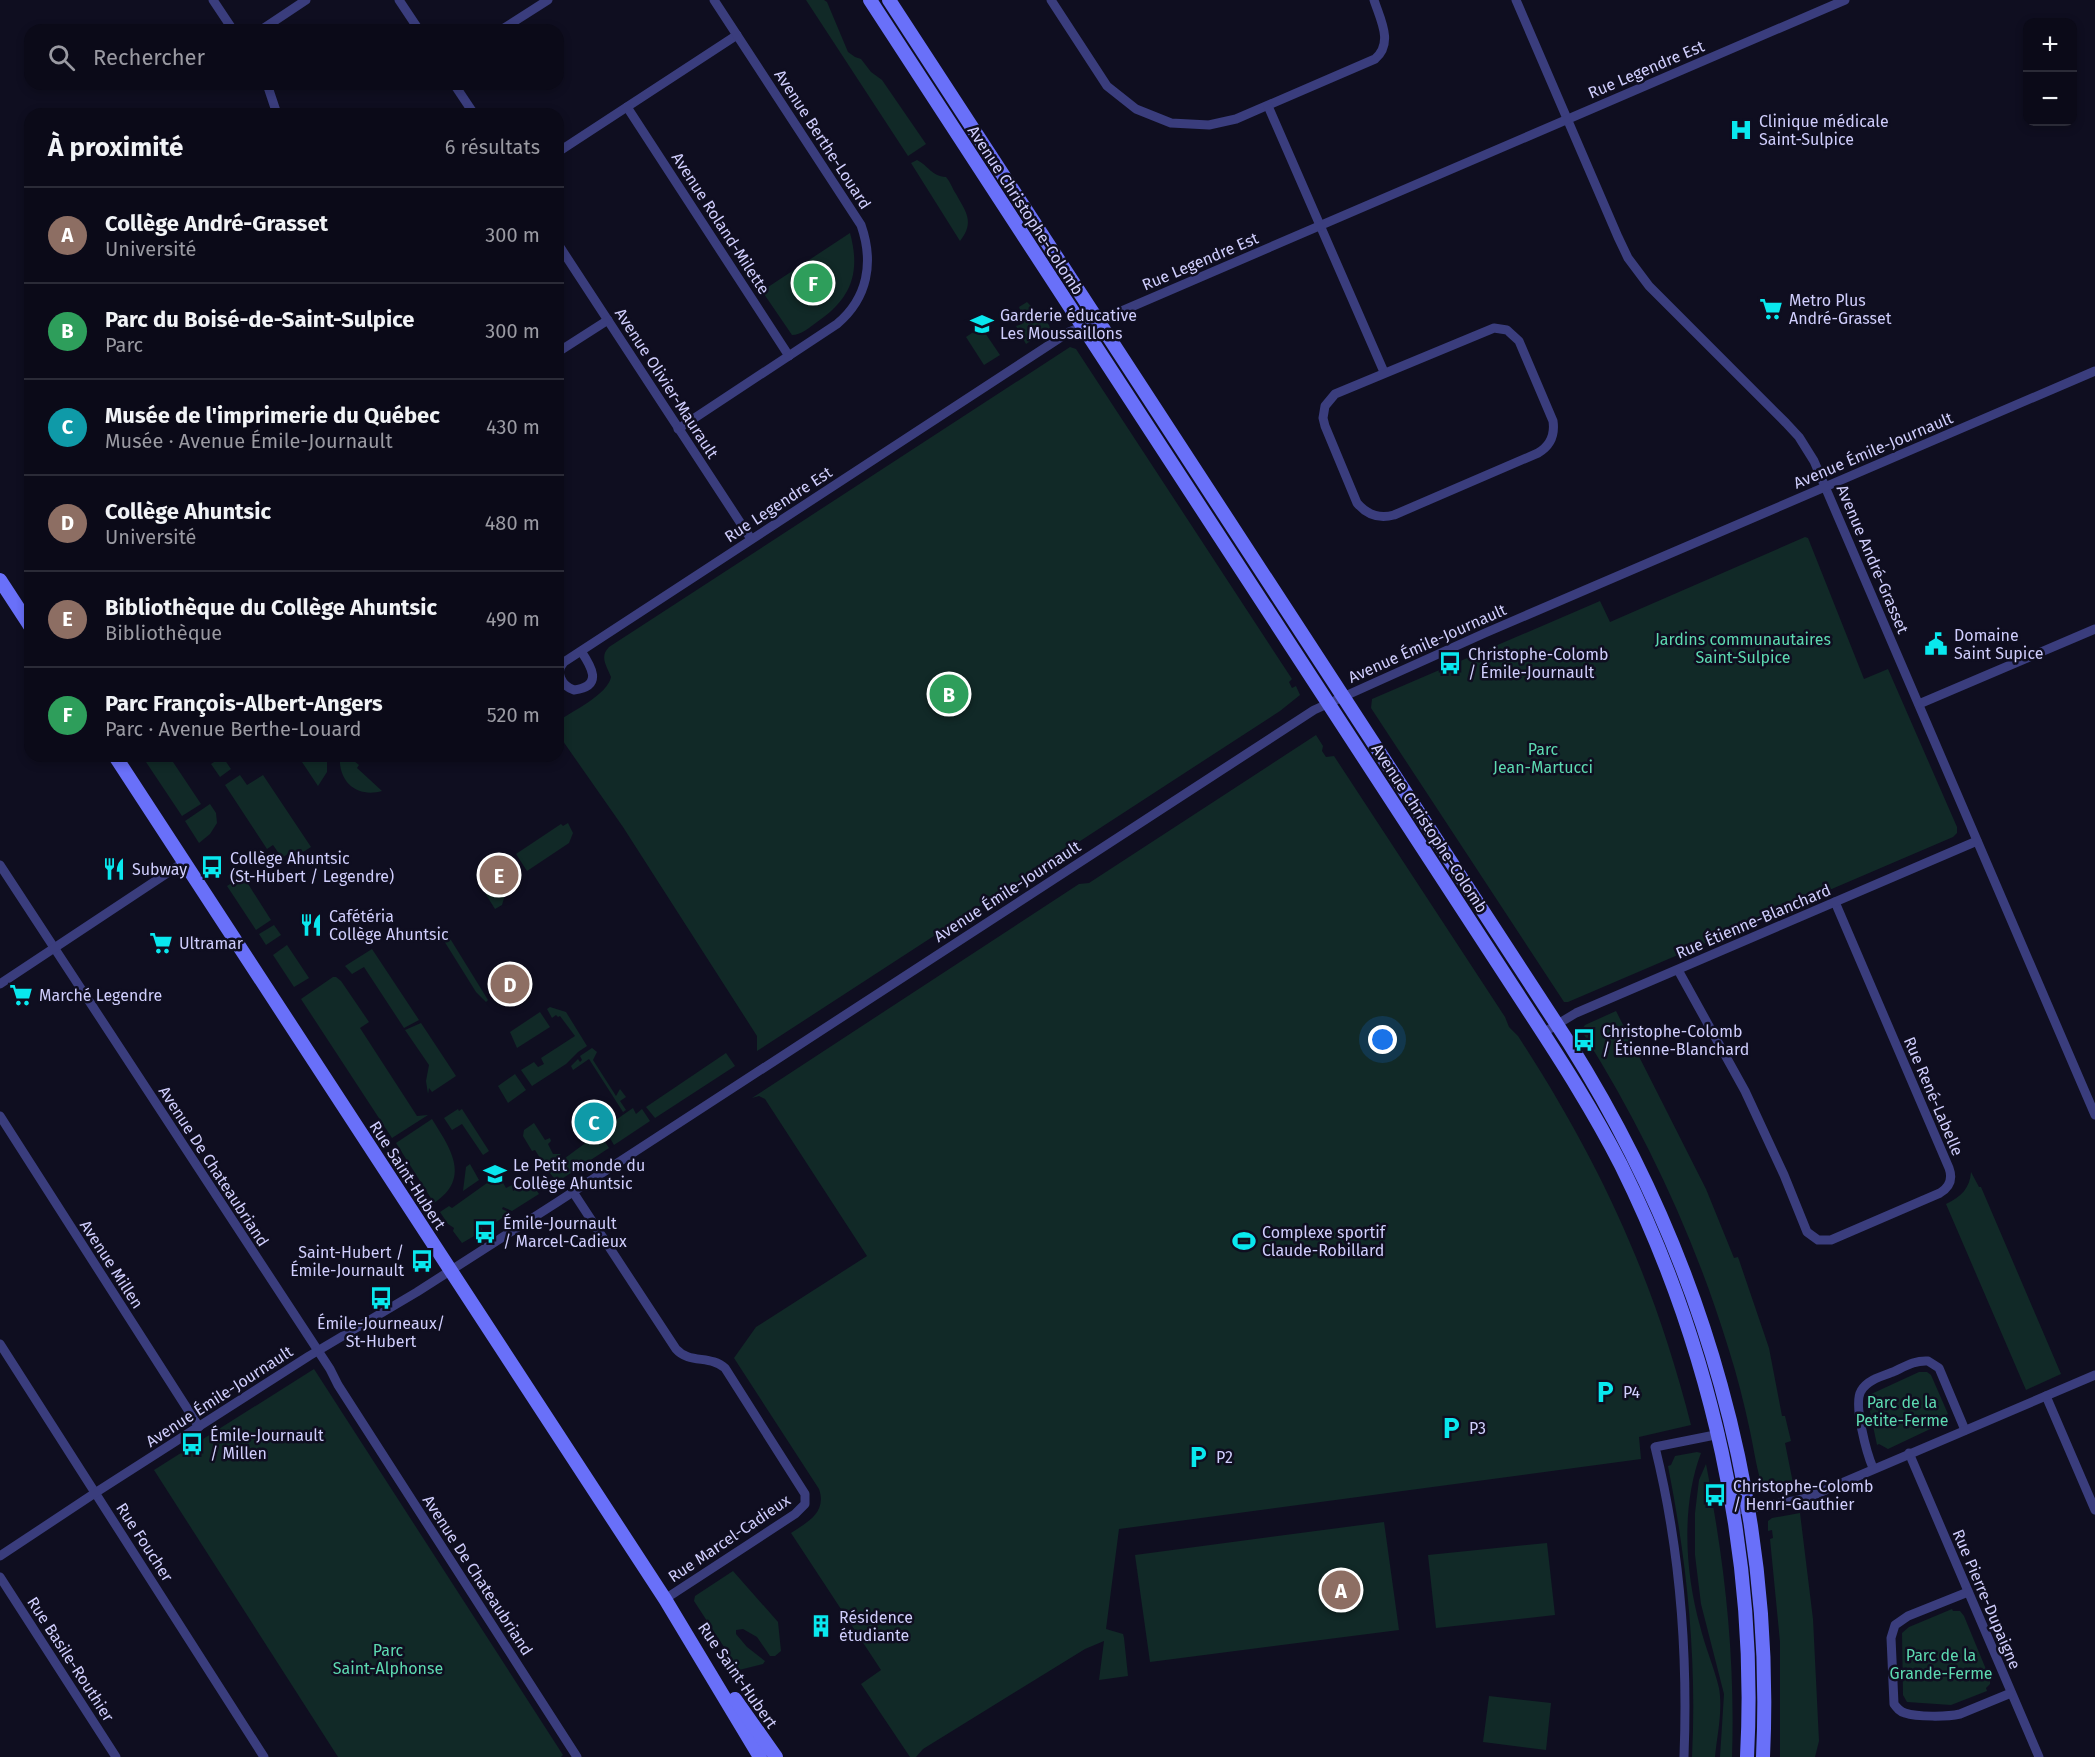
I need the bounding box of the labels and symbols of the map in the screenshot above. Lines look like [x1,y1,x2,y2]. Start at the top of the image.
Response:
street label: Rue Legendre Est [1585,36,1707,103]
street label: Avenue Berthe-Louard [770,66,875,213]
place label: Clinique médicale Saint-Sulpice [1759,112,1889,149]
hospital icon: Clinique médicale Saint-Sulpice [1728,117,1754,143]
street label: Avenue Christophe-Colomb [964,122,1087,298]
street label: Avenue Roland-Milette [668,149,774,298]
street label: Rue Legendre Est [1139,228,1261,295]
pin: F [794,260,832,306]
place label: Metro Plus André-Grasset [1789,291,1892,328]
supermarket icon: Metro Plus André-Grasset [1758,296,1784,322]
street label: Avenue Olivier-Maurault [611,305,722,462]
place label: Garderie éducative Les Moussaillons [1000,306,1137,343]
school or university icon: Garderie éducative Les Moussaillons [969,311,995,337]
street label: Avenue Émile-Journault [1790,407,1956,493]
street label: Rue Legendre Est [721,462,836,546]
street label: Avenue André-Grasset [1833,482,1913,637]
street label: Avenue Émile-Journault [1345,599,1509,687]
place label: Domaine Saint Supice [1954,626,2043,663]
park label: Jardins communautaires Saint-Sulpice [1655,630,1831,667]
public building icon: Domaine Saint Supice [1923,631,1949,657]
place label: Christophe-Colomb / Émile-Journault [1468,645,1608,682]
bus stop icon: Christophe-Colomb / Émile-Journault [1437,650,1463,676]
pin: B [930,672,968,716]
street label: Avenue Christophe-Colomb [1368,740,1491,916]
park label: Parc Jean-Martucci [1493,740,1593,777]
street label: Avenue Émile-Journault [930,836,1084,946]
place label: Collège Ahuntsic (St-Hubert / Legendre) [230,849,394,886]
pin: E [480,852,518,898]
bus stop icon: Collège Ahuntsic (St-Hubert / Legendre) [199,854,225,880]
restaurant icon: Subway [101,856,127,882]
place label: Subway [132,860,187,879]
street label: Rue Étienne-Blanchard [1672,879,1834,963]
place label: Cafétéria Collège Ahuntsic [329,907,449,944]
restaurant icon: Cafétéria Collège Ahuntsic [298,912,324,938]
supermarket icon: Ultramar [148,930,174,956]
place label: Ultramar [179,934,244,953]
pin: D [490,962,530,1006]
supermarket icon: Marché Legendre [8,982,34,1008]
place label: Marché Legendre [39,986,162,1005]
place label: Christophe-Colomb / Étienne-Blanchard [1602,1022,1749,1059]
your location [1368,1025,1397,1054]
bus stop icon: Christophe-Colomb / Étienne-Blanchard [1571,1027,1597,1053]
street label: Rue René-Labelle [1900,1034,1967,1159]
street label: Avenue De Chateaubriand [155,1082,273,1250]
pin: C [574,1100,614,1144]
street label: Rue Saint-Hubert [366,1118,450,1233]
place label: Le Petit monde du Collège Ahuntsic [513,1156,645,1193]
school or university icon: Le Petit monde du Collège Ahuntsic [482,1161,508,1187]
place label: Émile-Journault / Marcel-Cadieux [503,1213,627,1251]
street label: Avenue Millen [76,1216,147,1312]
bus stop icon: Émile-Journault / Marcel-Cadieux [472,1219,498,1245]
place label: Complexe sportif Claude-Robillard [1262,1223,1387,1260]
sports icon: Complexe sportif Claude-Robillard [1231,1228,1257,1254]
place label: Saint-Hubert / Émile-Journault [290,1243,404,1280]
bus stop icon: Saint-Hubert / Émile-Journault [409,1248,435,1274]
bus stop icon: Émile-Journeaux/ St-Hubert [368,1285,394,1311]
place label: Émile-Journeaux/ St-Hubert [317,1313,445,1351]
street label: Avenue Émile-Journault [142,1341,296,1451]
parking icon: P4 [1592,1379,1618,1405]
place label: P4 [1623,1383,1641,1402]
park label: Parc de la Petite-Ferme [1855,1393,1949,1430]
parking icon: P3 [1438,1415,1464,1441]
place label: P3 [1469,1419,1486,1438]
place label: Émile-Journault / Millen [210,1425,324,1463]
bus stop icon: Émile-Journault / Millen [179,1431,205,1457]
parking icon: P2 [1185,1444,1211,1470]
place label: P2 [1216,1448,1233,1467]
place label: Christophe-Colomb / Henri-Gauthier [1733,1477,1873,1514]
bus stop icon: Christophe-Colomb / Henri-Gauthier [1702,1482,1728,1508]
street label: Rue Marcel-Cadieux [665,1490,794,1586]
street label: Avenue De Chateaubriand [419,1491,537,1659]
street label: Rue Foucher [112,1499,177,1586]
street label: Rue Pierre-Dupaigne [1948,1526,2025,1672]
pin: A [1322,1568,1360,1612]
street label: Rue Basile-Routhier [23,1593,118,1726]
place label: Résidence étudiante [839,1608,913,1645]
building icon: Résidence étudiante [808,1613,834,1639]
street label: Rue Saint-Hubert [694,1619,781,1732]
park label: Parc Saint-Alphonse [333,1641,443,1678]
park label: Parc de la Grande-Ferme [1889,1646,1993,1683]

